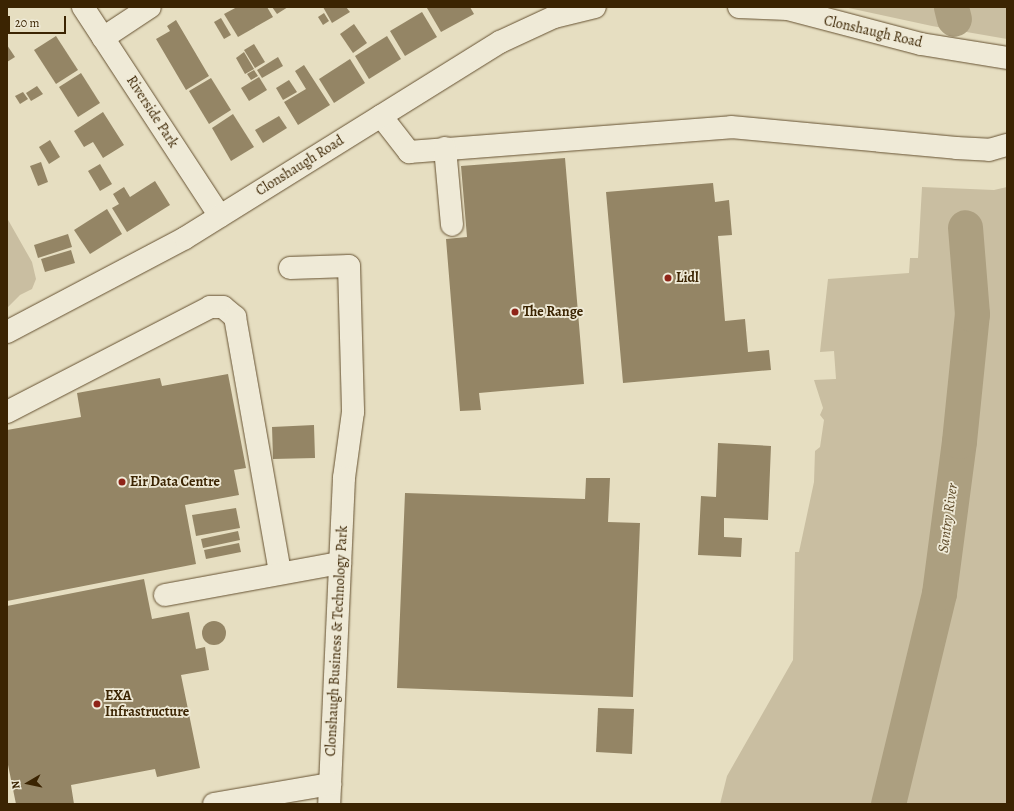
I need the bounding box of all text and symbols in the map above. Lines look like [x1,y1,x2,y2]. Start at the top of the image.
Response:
scale bar [10,8,68,34]
street label: Clonshaugh Road [822,13,924,51]
text: 20 m [15,15,39,31]
street label: Riverside Park [123,73,181,151]
street label: Clonshaugh Road [253,132,347,200]
place label: Lidl [676,270,699,286]
marker: Lidl [663,273,673,283]
place label: The Range [523,304,583,320]
marker: The Range [510,307,520,317]
place label: Eir Data Centre [130,474,220,490]
marker: Eir Data Centre [117,477,127,487]
water label: Santry River [934,482,962,554]
street label: Clonshaugh Business & Technology Park [323,525,351,757]
place label: EXA Infrastructure [105,688,189,720]
marker: EXA Infrastructure [92,699,102,709]
north arrow [8,763,48,803]
text: N [8,780,24,790]

